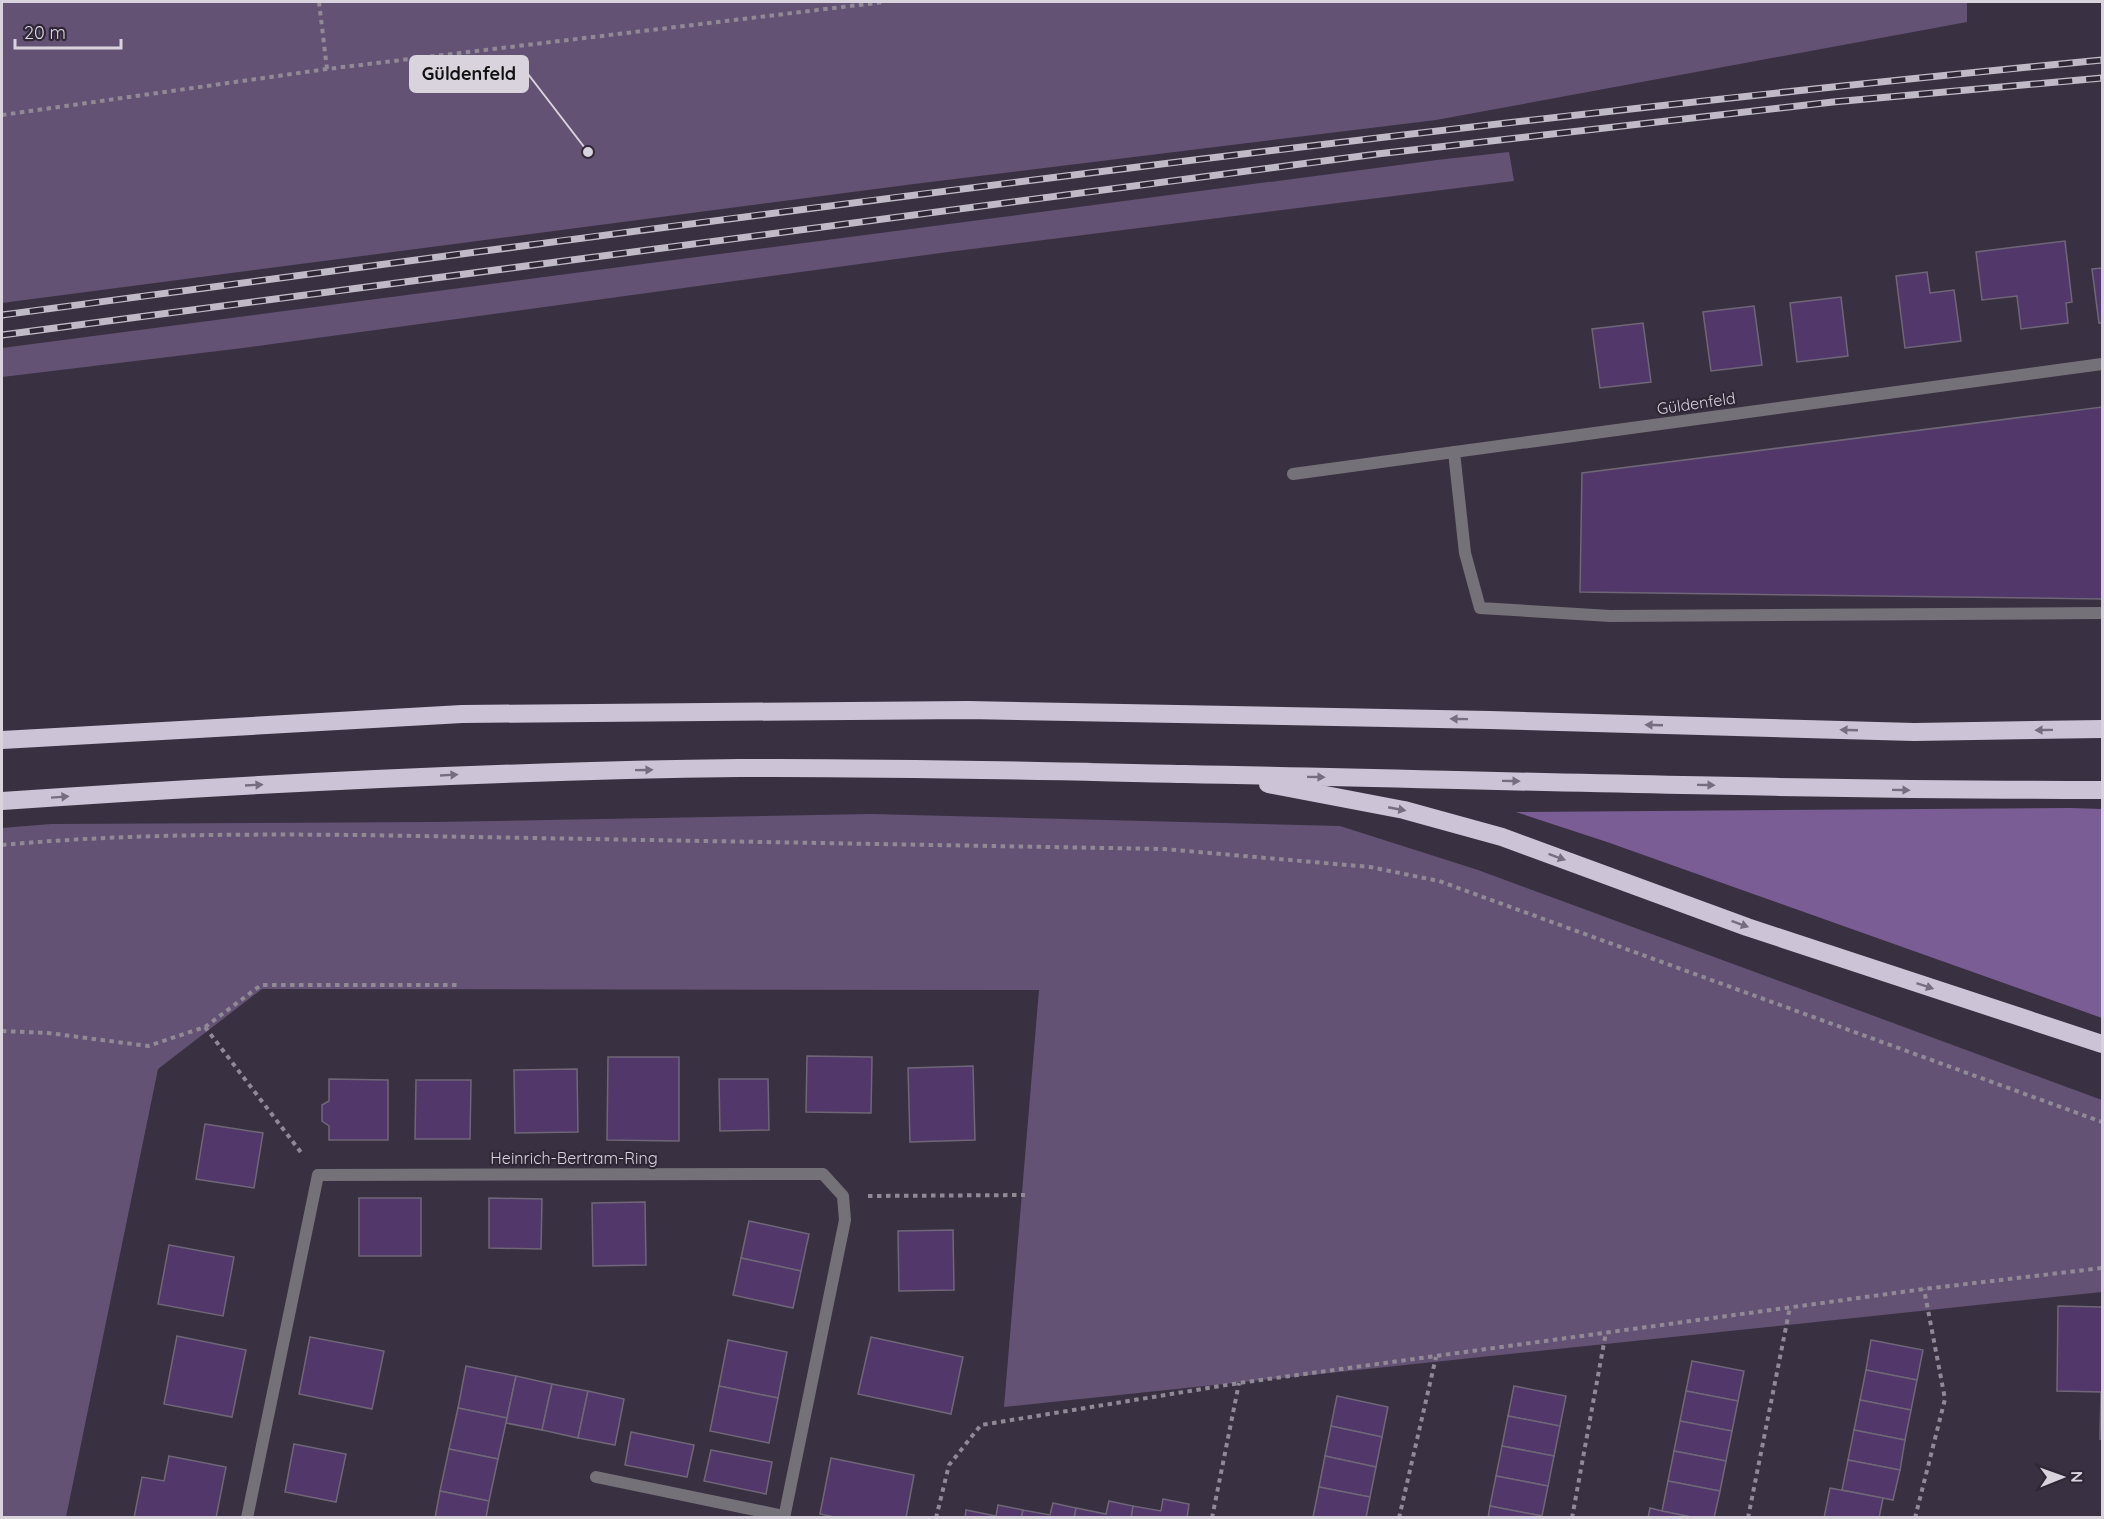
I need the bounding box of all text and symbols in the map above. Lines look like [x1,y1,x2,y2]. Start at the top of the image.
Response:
scale bar [15,12,122,50]
text: 20 m [24,21,66,44]
callout: Güldenfeld [410,56,528,92]
text: Güldenfeld [422,62,516,85]
street label: Güldenfeld [1655,388,1737,418]
one-way arrow [1450,714,1469,724]
one-way arrow [1645,720,1664,729]
one-way arrow [1840,725,1859,735]
one-way arrow [2035,725,2054,735]
one-way arrow [635,766,654,775]
one-way arrow [440,771,459,780]
one-way arrow [1307,772,1326,781]
one-way arrow [1502,776,1521,786]
one-way arrow [245,780,264,789]
one-way arrow [1697,781,1716,790]
one-way arrow [1891,785,1910,794]
one-way arrow [50,793,69,802]
one-way arrow [1388,805,1407,814]
one-way arrow [1548,853,1566,863]
one-way arrow [1731,920,1749,929]
one-way arrow [1916,981,1934,991]
street label: Heinrich-Bertram-Ring [490,1148,658,1168]
north arrow [2032,1447,2092,1507]
text: N [2067,1471,2087,1483]

